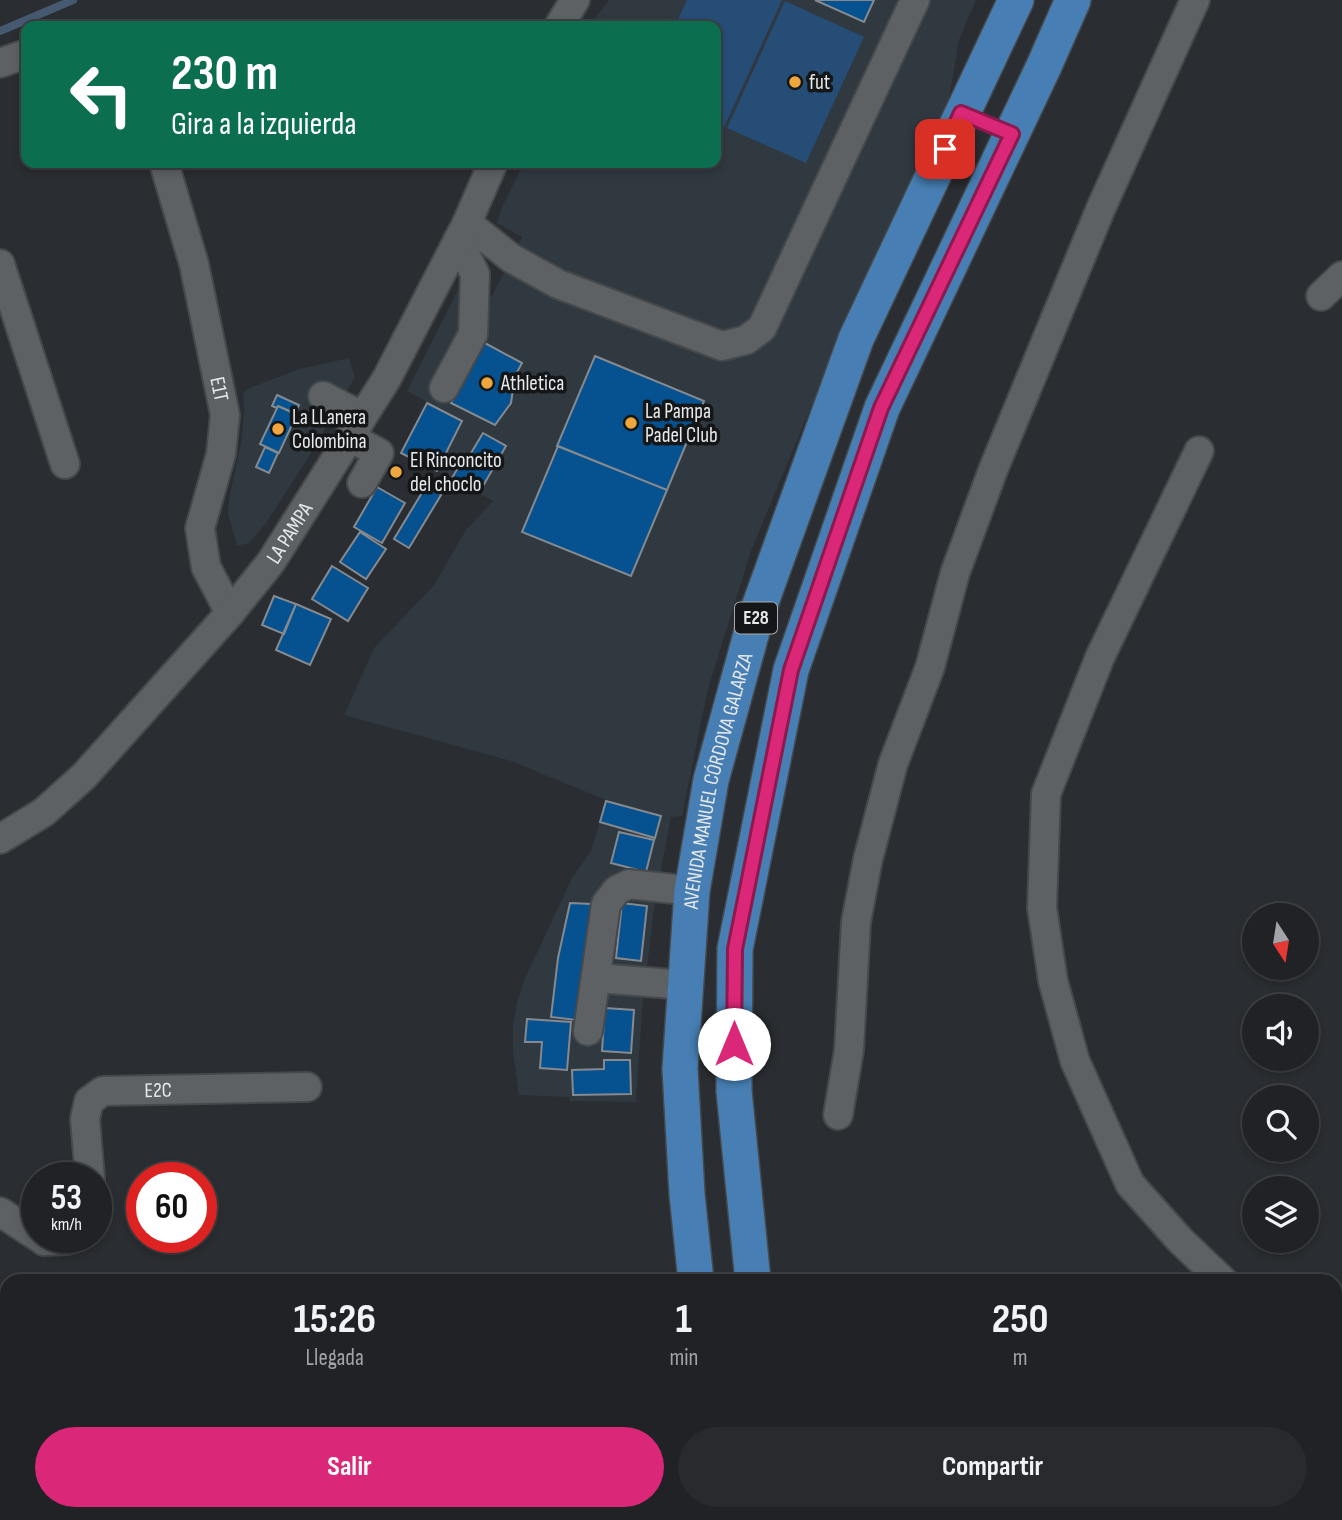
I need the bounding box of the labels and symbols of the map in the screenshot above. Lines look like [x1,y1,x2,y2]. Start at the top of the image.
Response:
place label: fut [809,70,830,95]
marker: fut [787,74,803,90]
pin [915,119,975,179]
place label: Athletica [500,371,564,396]
street label: E1T [205,374,234,404]
marker: Athletica [479,375,495,391]
place label: La Pampa Padel Club [645,399,718,448]
place label: La LLanera Colombina [292,405,367,454]
marker: La Pampa Padel Club [623,415,639,431]
marker: La LLanera Colombina [270,421,286,437]
place label: El Rinconcito del choclo [410,448,502,497]
marker: El Rinconcito del choclo [388,464,404,480]
street label: LA PAMPA [261,497,318,568]
road number: E28 [735,603,777,634]
street label: AVENIDA MANUEL CÓRDOVA GALARZA [678,649,758,911]
north arrow [1242,903,1320,980]
position arrow [697,1007,771,1081]
street label: E2C [144,1077,172,1103]
speed limit sign: 60 [126,1162,217,1253]

